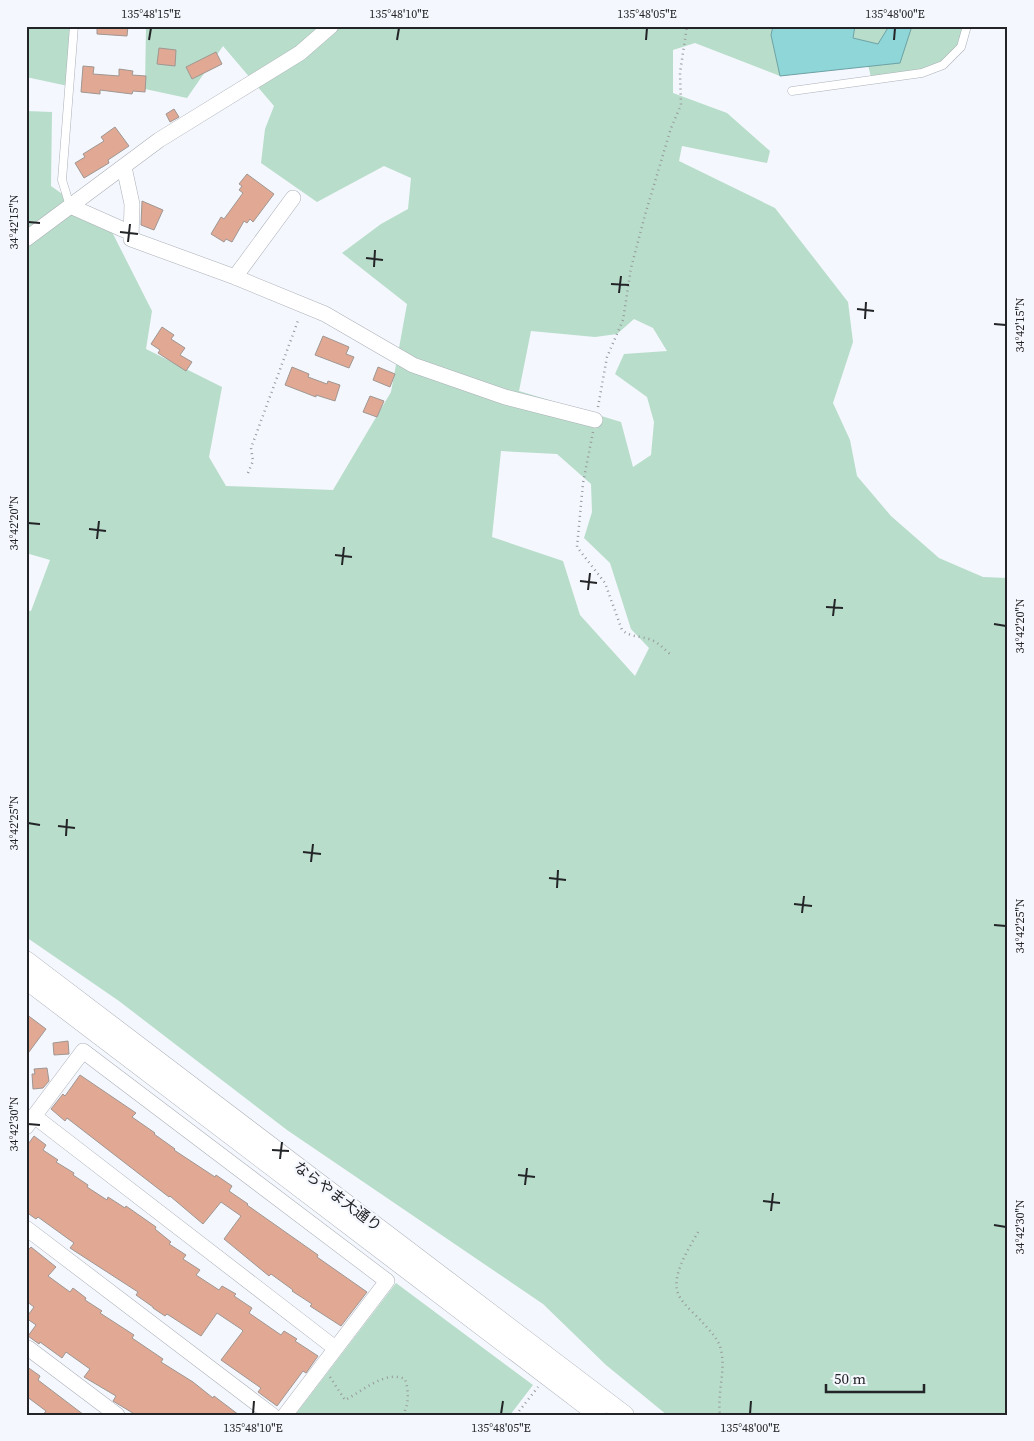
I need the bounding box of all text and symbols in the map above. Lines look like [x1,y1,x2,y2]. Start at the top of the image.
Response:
text: 135°48'15"E [121,6,181,22]
text: 135°48'10"E [369,6,429,22]
text: 135°48'05"E [617,6,677,22]
text: 135°48'00"E [865,6,925,22]
text: 34°42'15"N [6,194,22,250]
text: 34°42'15"N [1012,297,1028,353]
text: 34°42'20"N [6,495,22,551]
text: 34°42'20"N [1012,598,1028,654]
text: 34°42'25"N [6,795,22,851]
text: 34°42'25"N [1012,898,1028,954]
text: 34°42'30"N [6,1096,22,1152]
street label: ならやま大通り [290,1156,386,1236]
text: 34°42'30"N [1012,1199,1028,1255]
scale bar [826,1361,924,1393]
text: 50 m [834,1368,866,1389]
text: 135°48'10"E [223,1420,283,1436]
text: 135°48'05"E [471,1420,531,1436]
text: 135°48'00"E [720,1420,780,1436]

